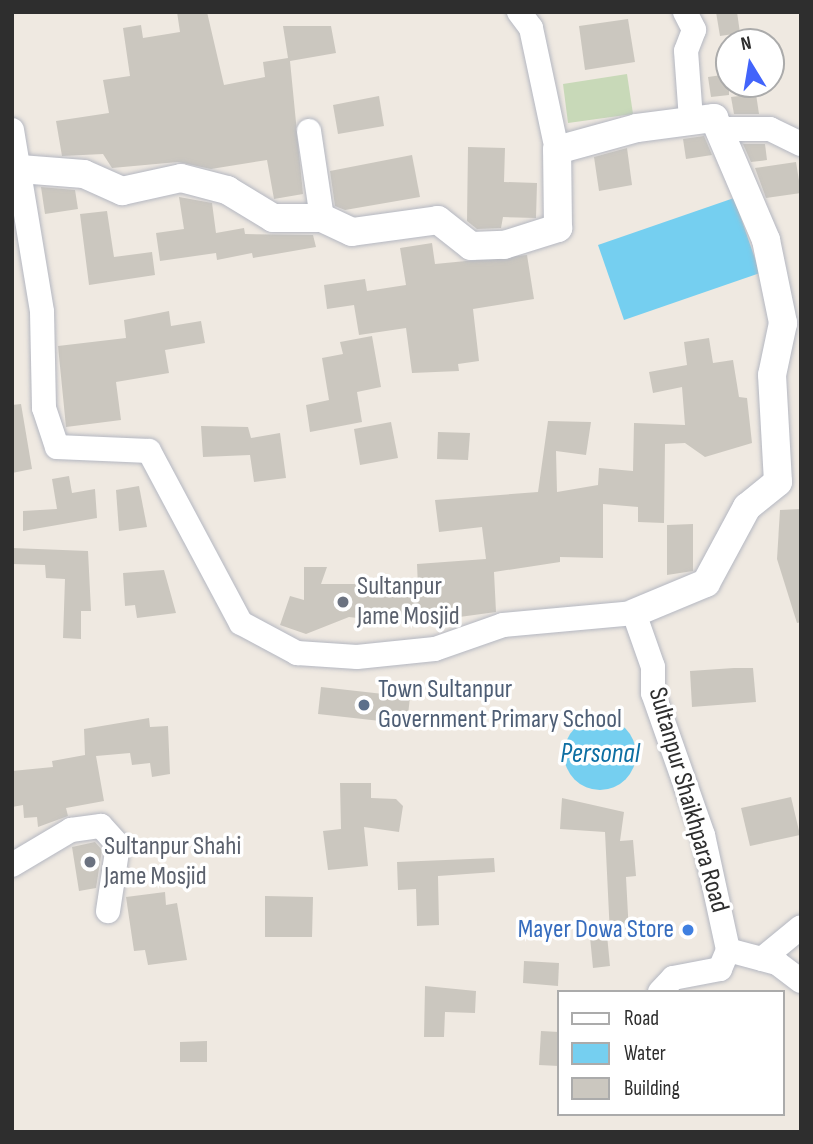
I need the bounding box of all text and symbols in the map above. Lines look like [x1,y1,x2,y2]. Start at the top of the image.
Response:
north arrow [715,28,785,98]
text: N [739,32,753,56]
place label: Sultanpur Jame Mosjid [357,571,460,632]
marker: Sultanpur Jame Mosjid [335,594,351,610]
place label: Town Sultanpur Government Primary School [378,674,622,736]
street label: Sultanpur Shaikhpara Road [641,684,735,916]
marker: Town Sultanpur Government Primary School [356,697,372,713]
water label: Personal [560,737,640,771]
place label: Sultanpur Shahi Jame Mosjid [104,831,241,892]
marker: Sultanpur Shahi Jame Mosjid [82,854,98,870]
place label: Mayer Dowa Store [518,914,674,946]
marker: Mayer Dowa Store [680,922,696,938]
legend [558,990,785,1116]
text: Road [624,1006,659,1031]
text: Water [624,1041,666,1066]
text: Building [624,1076,680,1101]

